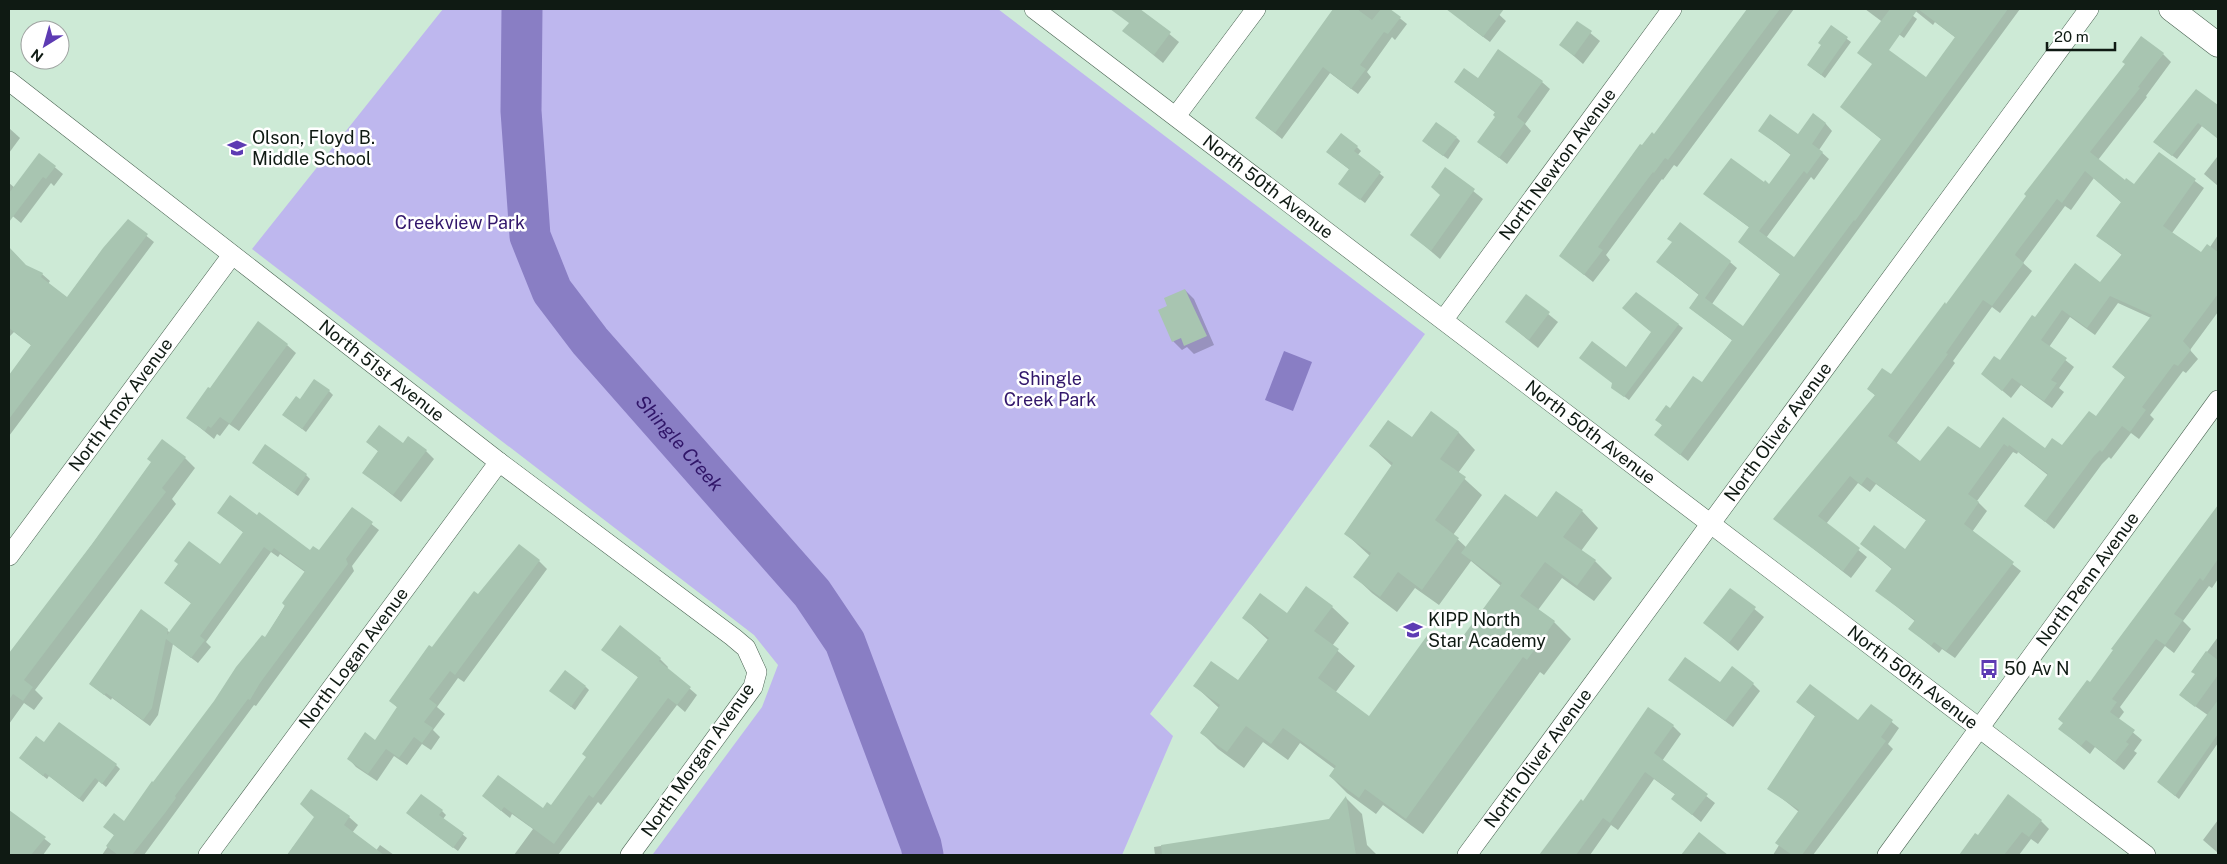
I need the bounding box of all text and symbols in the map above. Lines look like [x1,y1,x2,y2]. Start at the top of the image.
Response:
north arrow [20,20,70,70]
scale bar [2047,20,2114,52]
text: 20 m [2054,28,2089,45]
text: N [28,46,46,65]
street label: North Newton Avenue [1495,84,1620,244]
place label: Olson, Floyd B. Middle School [252,127,375,169]
street label: North 50th Avenue [1199,130,1338,243]
school or university icon: Olson, Floyd B. Middle School [226,137,248,159]
park label: Creekview Park [395,212,525,233]
street label: North 51st Avenue [315,315,449,426]
street label: North Knox Avenue [64,334,177,476]
street label: North Oliver Avenue [1720,358,1836,505]
park label: Shingle Creek Park [1004,368,1096,410]
street label: North 50th Avenue [1521,376,1660,488]
water label: Shingle Creek [632,390,728,496]
street label: North Penn Avenue [2031,508,2143,650]
street label: North Logan Avenue [294,583,412,732]
place label: KIPP North Star Academy [1428,609,1546,651]
school or university icon: KIPP North Star Academy [1402,619,1424,641]
street label: North 50th Avenue [1844,621,1982,733]
bus stop icon: 50 Av N [1978,658,2000,680]
place label: 50 Av N [2004,658,2070,679]
street label: North Morgan Avenue [637,679,758,840]
street label: North Oliver Avenue [1480,684,1596,832]

